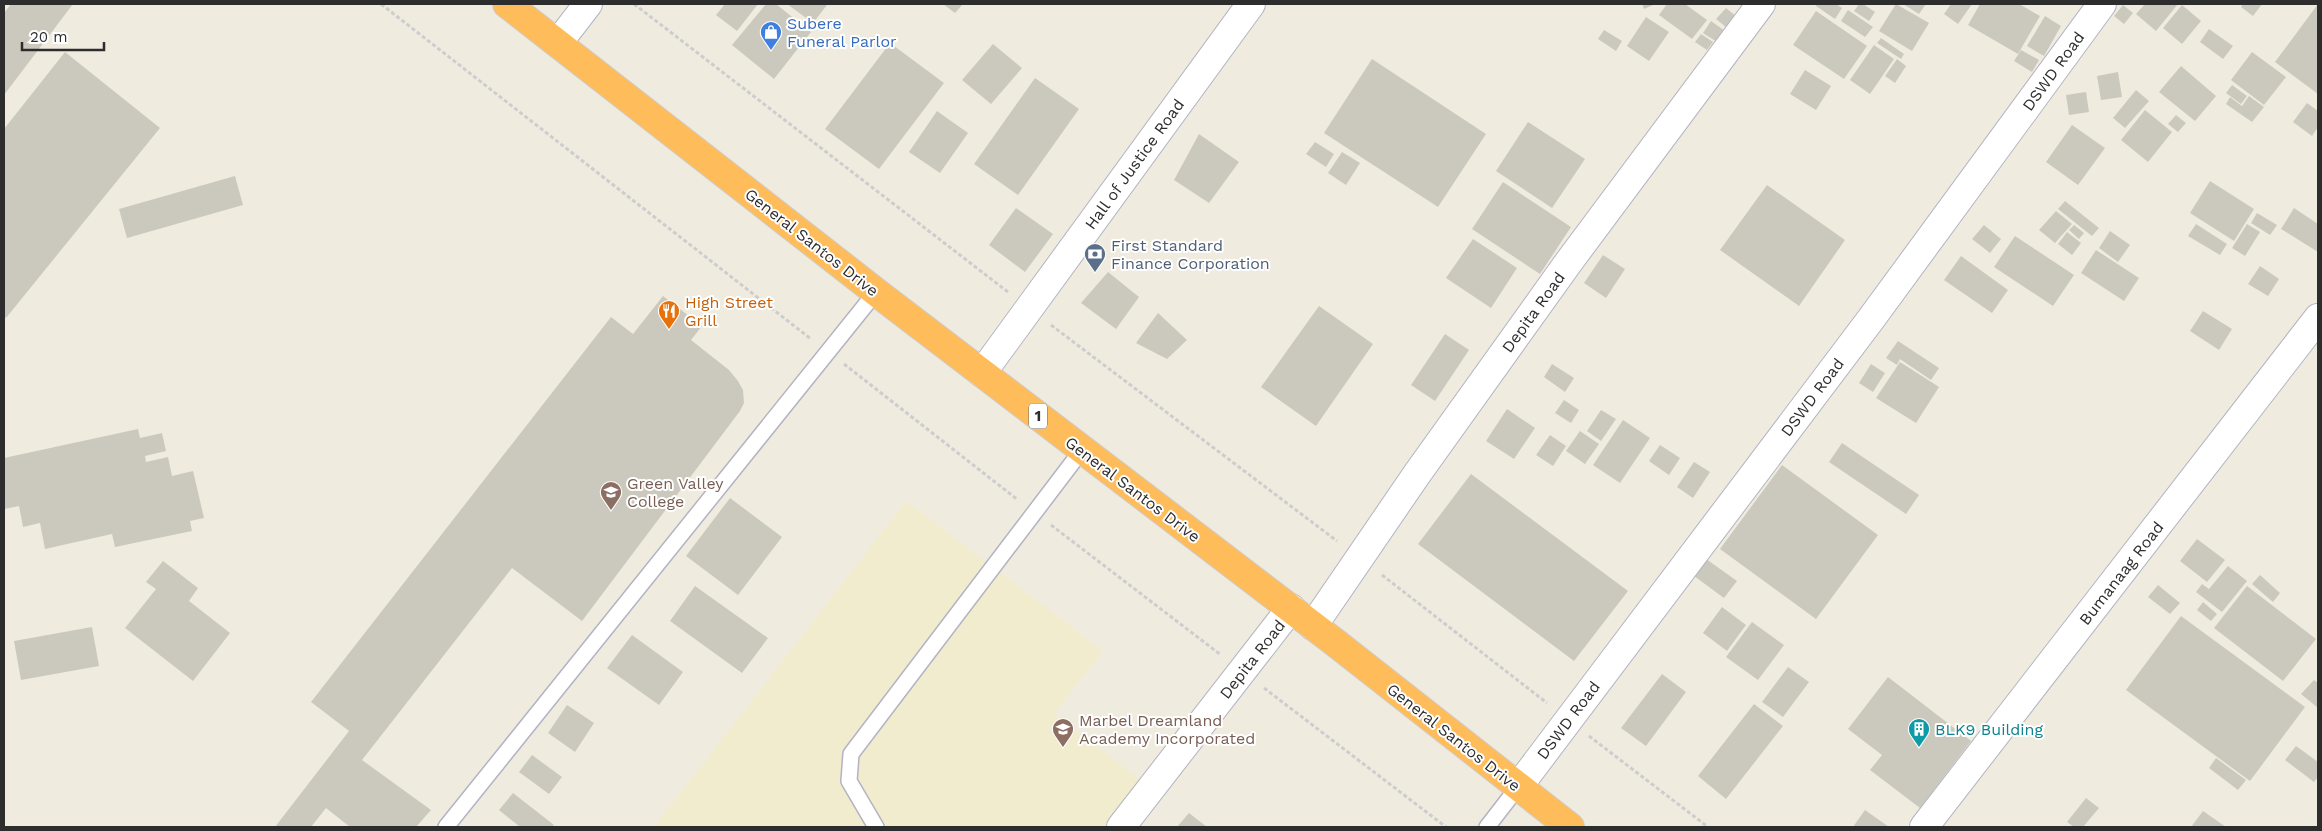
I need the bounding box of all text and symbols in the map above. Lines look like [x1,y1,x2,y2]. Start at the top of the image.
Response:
place label: Subere Funeral Parlor [787,14,897,51]
scale bar [22,20,105,52]
shop icon: Subere Funeral Parlor [759,20,783,51]
text: 20 m [30,28,68,46]
street label: DSWD Road [2018,28,2088,115]
street label: Hall of Justice Road [1081,95,1188,233]
street label: General Santos Drive [741,184,882,300]
place label: First Standard Finance Corporation [1111,236,1270,273]
bank icon: First Standard Finance Corporation [1083,242,1107,273]
street label: Depita Road [1498,268,1569,356]
place label: High Street Grill [685,293,773,330]
restaurant icon: High Street Grill [657,299,681,330]
street label: DSWD Road [1777,354,1848,440]
road number: 1 [1029,404,1047,428]
street label: General Santos Drive [1061,432,1204,546]
place label: Green Valley College [627,474,724,511]
school or university icon: Green Valley College [599,480,623,511]
street label: Bumanaag Road [2075,518,2168,629]
street label: Depita Road [1216,616,1289,703]
street label: DSWD Road [1533,677,1604,763]
street label: General Santos Drive [1383,679,1524,795]
place label: Marbel Dreamland Academy Incorporated [1079,711,1255,748]
school or university icon: Marbel Dreamland Academy Incorporated [1051,717,1075,748]
building icon: BLK9 Building [1907,717,1931,748]
place label: BLK9 Building [1935,720,2044,739]

